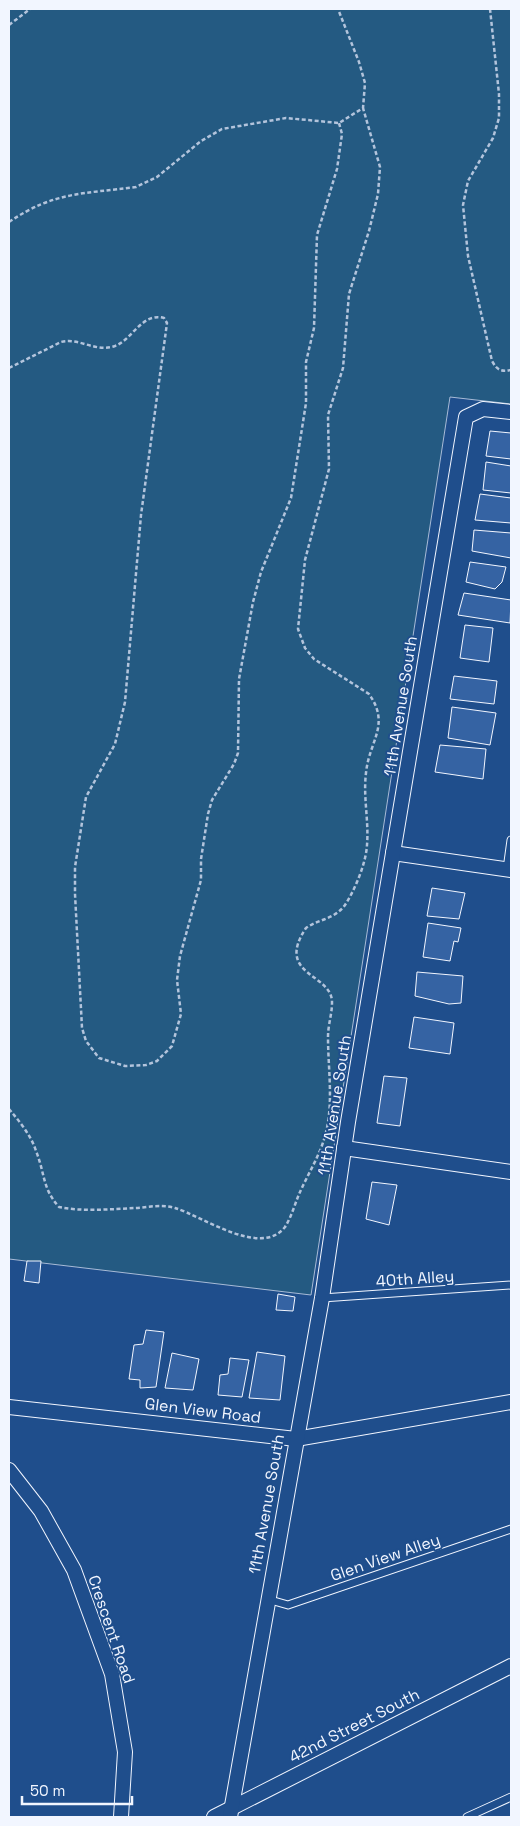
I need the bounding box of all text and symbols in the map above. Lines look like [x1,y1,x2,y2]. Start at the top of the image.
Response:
street label: 11th Avenue South [379,634,422,778]
street label: 11th Avenue South [313,1033,356,1177]
street label: 40th Alley [375,1265,455,1292]
street label: Glen View Road [144,1393,262,1428]
street label: 11th Avenue South [244,1432,289,1576]
street label: Glen View Alley [328,1529,443,1586]
street label: Crescent Road [83,1572,140,1686]
street label: 42nd Street South [286,1684,423,1767]
scale bar [22,1774,132,1806]
text: 50 m [30,1781,65,1800]

